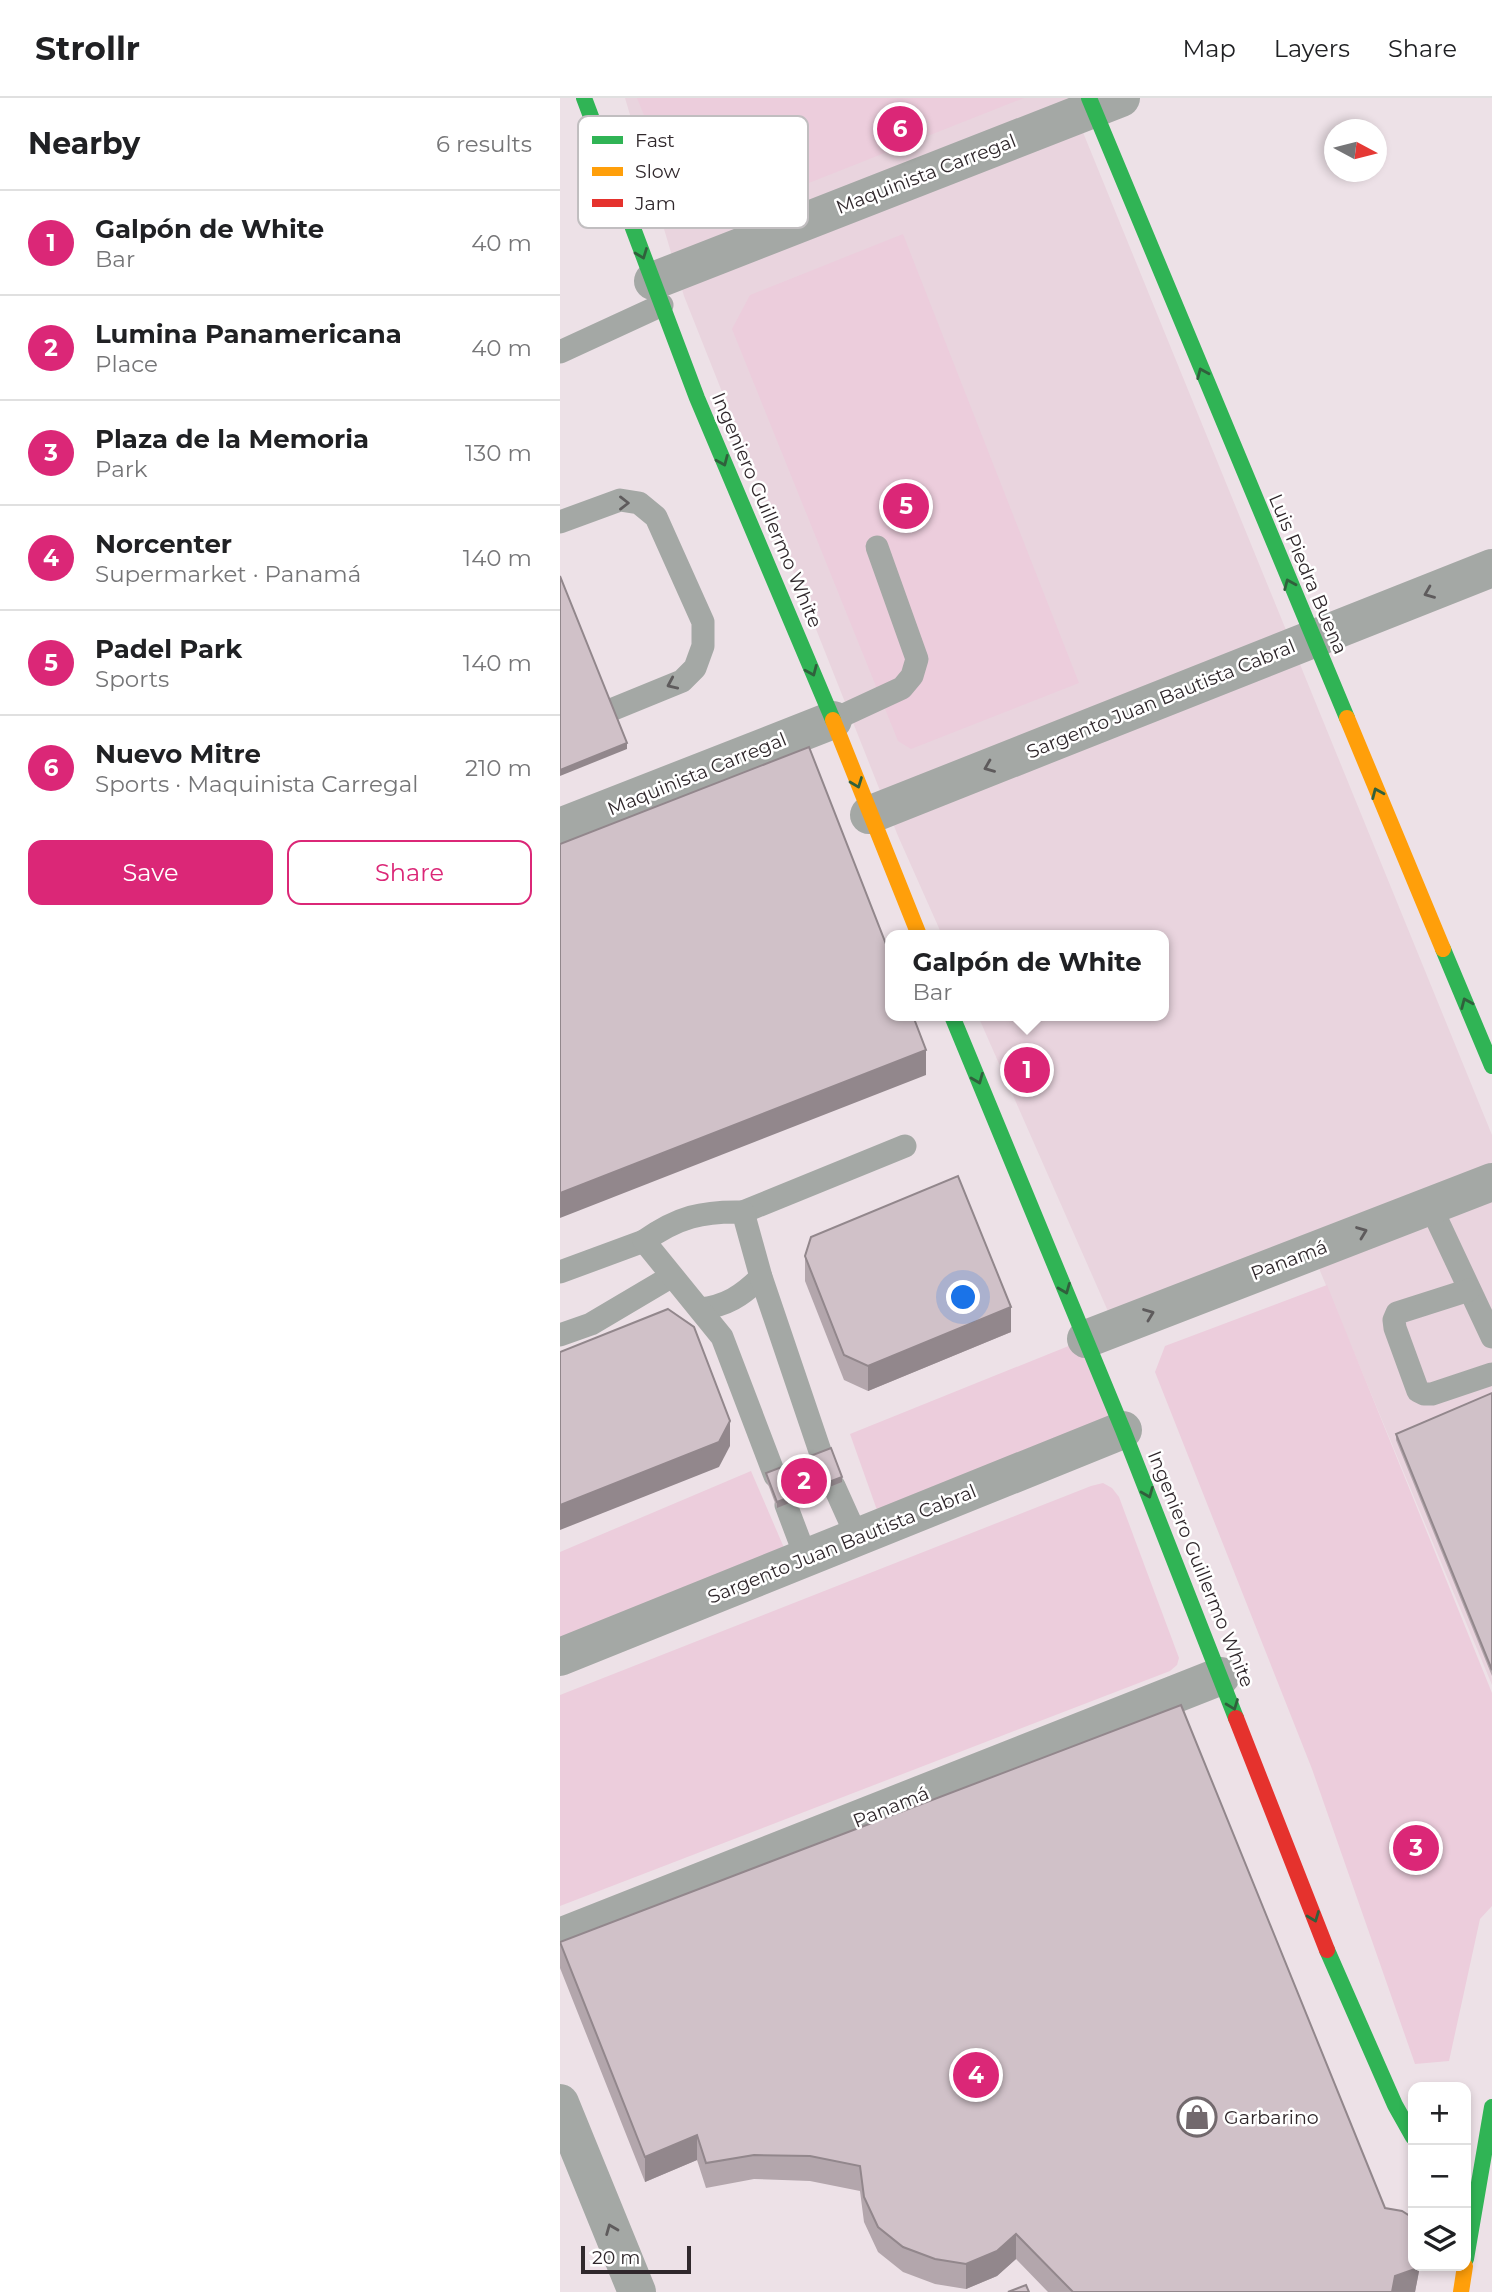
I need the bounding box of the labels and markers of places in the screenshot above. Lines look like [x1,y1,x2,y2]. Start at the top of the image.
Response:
pin: 6 [877,103,923,155]
pin: 5 [883,480,929,532]
pin: 1 [1004,1044,1050,1096]
pin: 2 [781,1455,827,1507]
pin: 3 [1393,1822,1439,1874]
pin: 4 [953,2049,999,2101]
shop icon: Garbarino [1176,2096,1218,2138]
place label: Garbarino [1224,2106,1319,2129]

